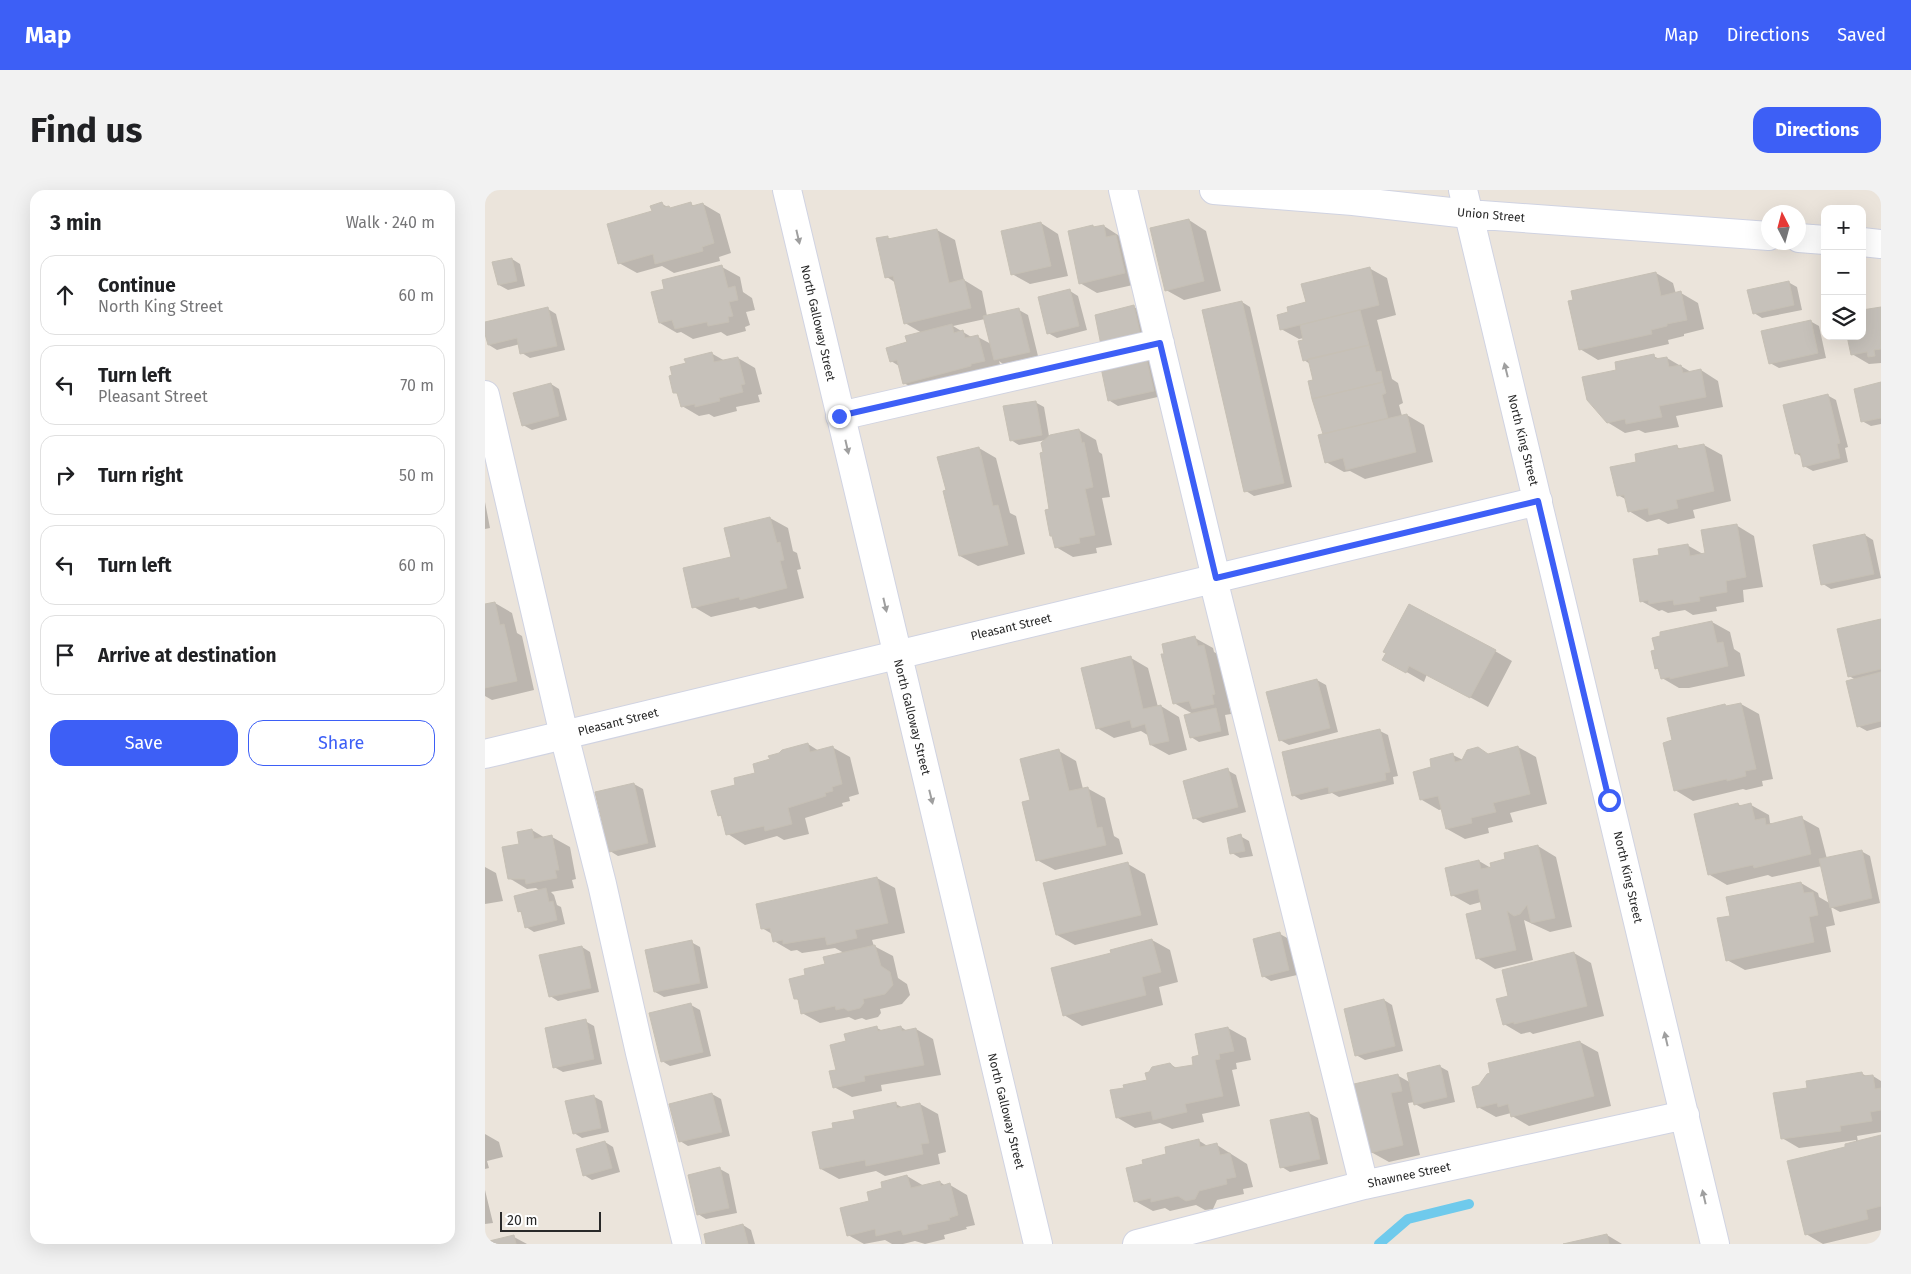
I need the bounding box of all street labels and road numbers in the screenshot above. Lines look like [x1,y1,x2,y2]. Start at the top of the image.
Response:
street label: Union Street [1456,205,1526,225]
street label: North Galloway Street [798,264,838,383]
street label: North King Street [1505,393,1541,488]
street label: Pleasant Street [969,611,1053,643]
street label: North Galloway Street [891,658,933,777]
street label: Pleasant Street [576,705,660,739]
street label: North King Street [1611,830,1646,925]
street label: North Galloway Street [985,1052,1027,1171]
street label: Shawnee Street [1366,1159,1452,1191]

